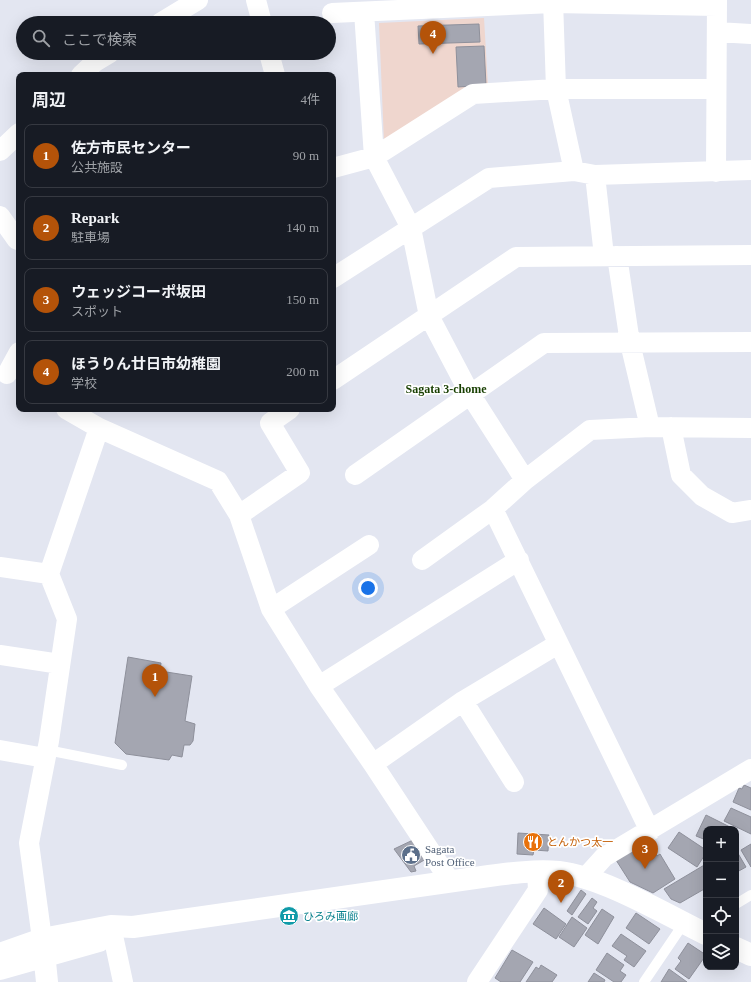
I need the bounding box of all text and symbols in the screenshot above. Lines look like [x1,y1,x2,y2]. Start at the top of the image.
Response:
search box [16,16,336,60]
pin: 4 [420,21,446,54]
icon: search [30,27,52,49]
text: ここで検索 [62,32,137,48]
text: 周辺 [32,91,66,110]
text: 4件 [300,92,320,107]
text: 佐方市民センター [71,140,191,156]
text: 1 [43,148,49,163]
text: 90 m [293,148,319,163]
text: 公共施設 [71,160,123,175]
text: Repark [71,210,119,226]
text: 2 [43,220,49,235]
text: 140 m [286,220,319,235]
text: 駐車場 [71,230,110,245]
text: ウェッジコーポ坂田 [71,284,206,300]
text: 3 [43,292,49,307]
text: 150 m [286,292,319,307]
text: スポット [71,304,123,319]
text: ほうりん廿日市幼稚園 [71,356,221,372]
text: 4 [43,364,49,379]
text: 200 m [286,364,319,379]
text: 学校 [71,376,97,391]
district label: Sagata 3-chome [406,382,487,396]
your location [358,578,378,598]
pin: 1 [142,664,168,697]
map controls [703,826,739,970]
button: + [703,826,739,862]
restaurant icon: とんかつ太一 [522,831,544,853]
place label: とんかつ太一 [547,836,613,848]
pin: 3 [632,836,658,869]
place label: Sagata Post Office [425,843,475,868]
public building icon: Sagata Post Office [400,844,422,866]
button: − [703,862,739,898]
pin: 2 [548,870,574,903]
button: locate [703,898,739,934]
museum icon: ひろみ画廊 [278,905,300,927]
place label: ひろみ画廊 [303,910,358,922]
button: layers [703,934,739,970]

